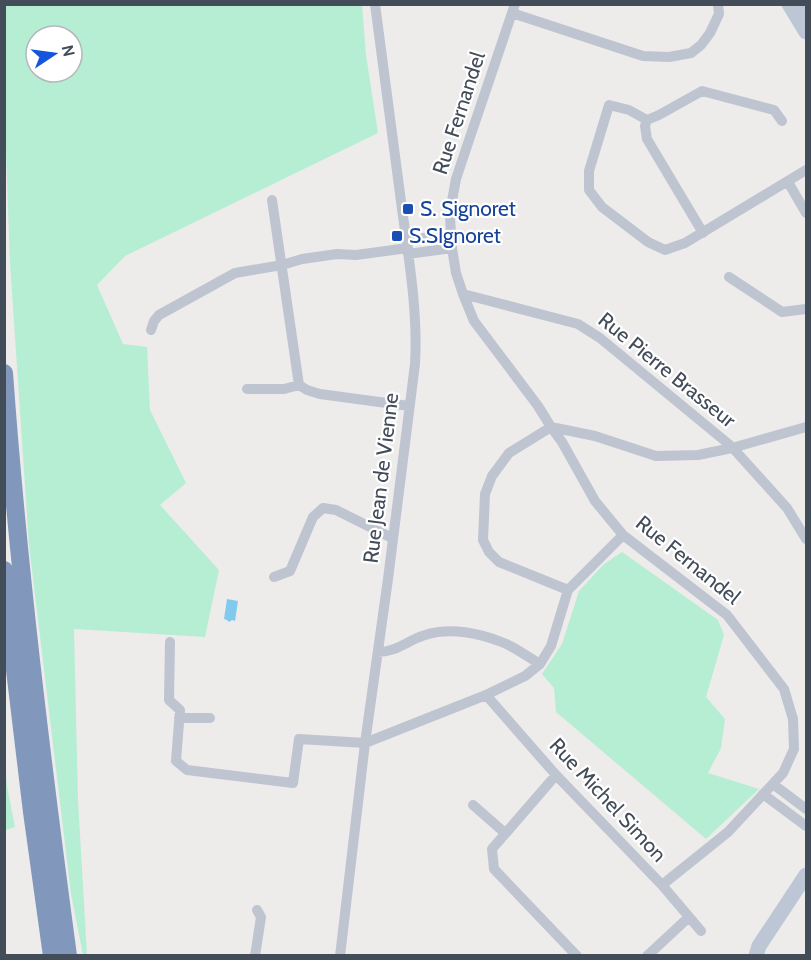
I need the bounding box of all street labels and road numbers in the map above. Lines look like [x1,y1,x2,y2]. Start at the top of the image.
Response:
street label: Rue Fernandel [427,48,490,177]
street label: Rue Pierre Brasseur [594,307,741,433]
street label: Rue Jean de Vienne [358,391,403,565]
street label: Rue Fernandel [631,510,746,609]
street label: Rue Michel Simon [545,733,672,867]

